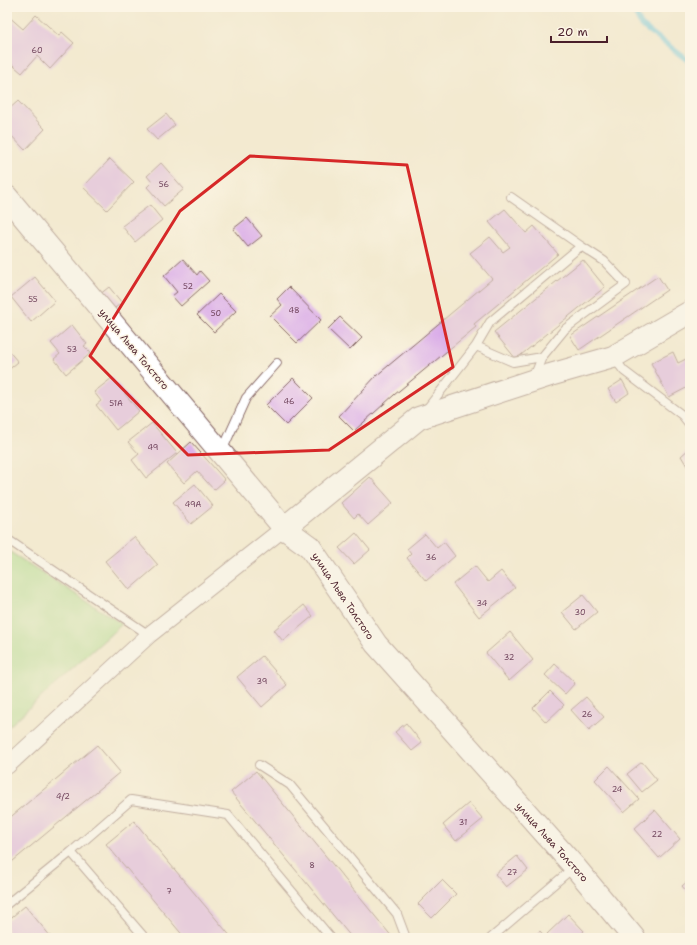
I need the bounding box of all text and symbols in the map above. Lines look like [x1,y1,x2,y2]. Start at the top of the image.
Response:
scale bar [551,18,607,44]
text: 20 m [557,24,588,40]
house number: 60 [32,45,43,56]
house number: 56 [159,179,170,190]
house number: 52 [183,281,193,292]
house number: 55 [28,294,38,305]
house number: 48 [288,305,300,316]
street label: улица Льва Толстого [96,306,172,392]
house number: 50 [211,308,221,319]
house number: 53 [67,344,77,355]
house number: 46 [283,396,295,407]
house number: 51А [109,398,123,409]
house number: 49 [148,442,158,453]
house number: 49А [185,499,202,510]
street label: улица Льва Толстого [309,550,377,642]
house number: 36 [426,552,437,563]
house number: 34 [477,598,488,609]
house number: 30 [574,607,586,618]
house number: 32 [504,652,515,663]
house number: 39 [257,676,267,687]
house number: 26 [582,709,593,720]
house number: 24 [612,784,623,795]
house number: 4/2 [56,791,70,802]
street label: улица Льва Толстого [513,800,591,884]
house number: 31 [459,817,467,828]
house number: 22 [652,829,663,840]
house number: 8 [309,860,315,871]
house number: 27 [507,867,518,878]
house number: 7 [166,886,172,897]

